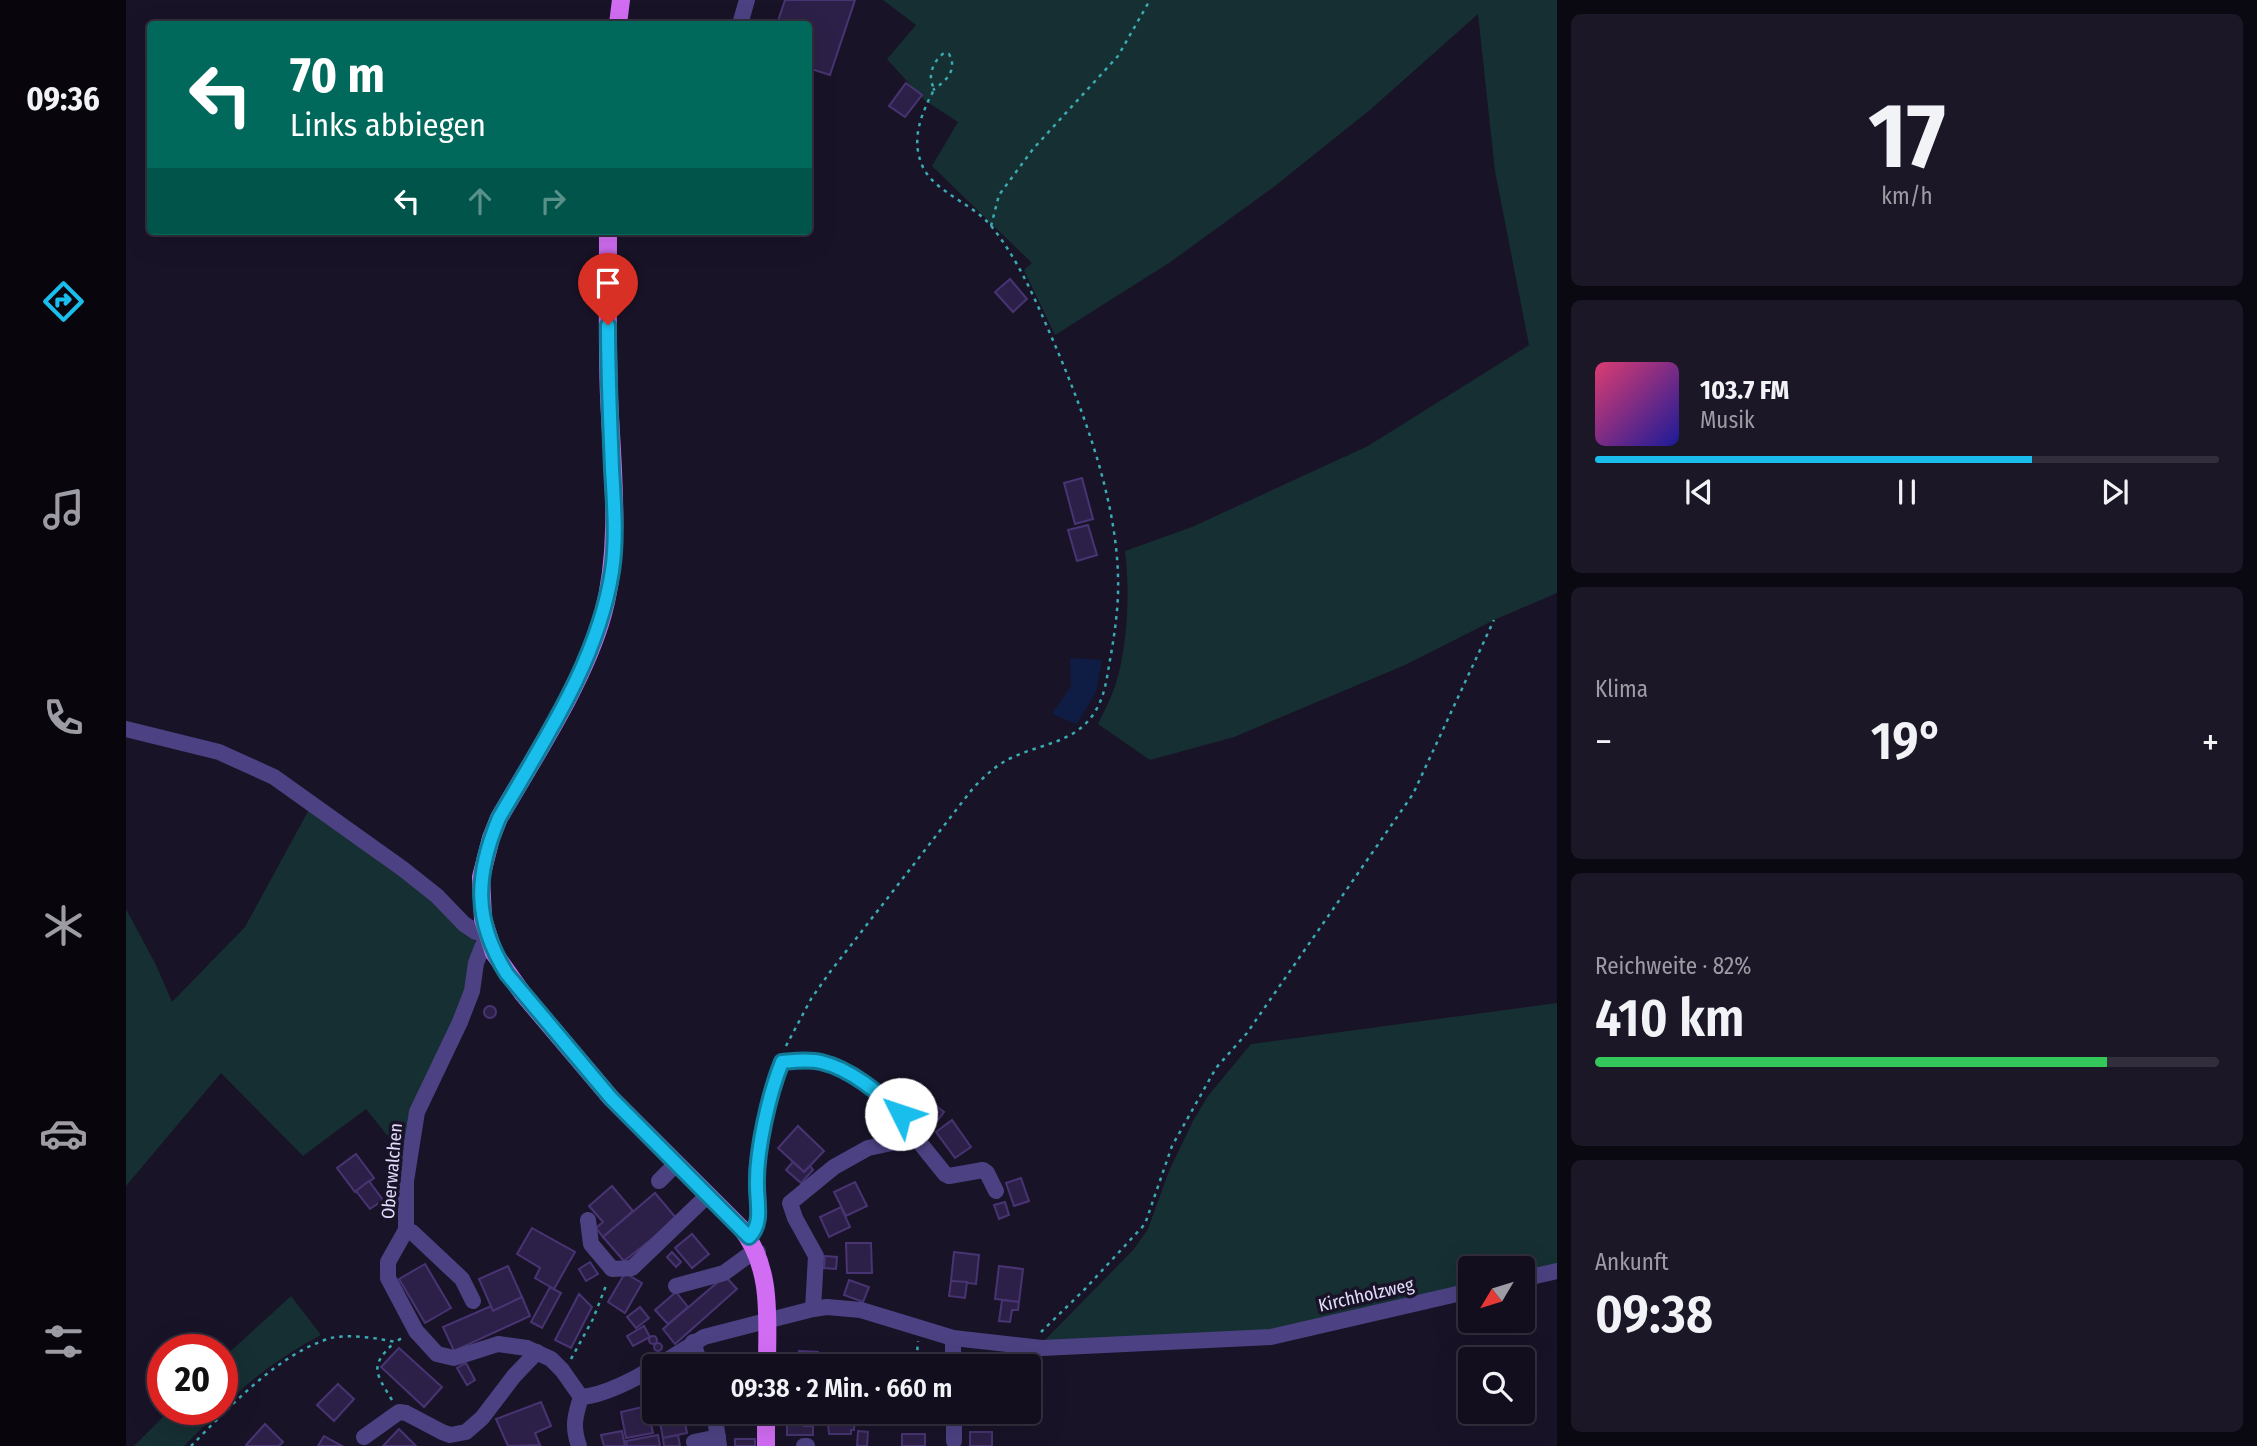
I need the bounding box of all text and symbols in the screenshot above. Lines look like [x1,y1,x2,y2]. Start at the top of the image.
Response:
text: 70 m [290,46,385,105]
icon: left [175,49,266,140]
text: 09:36 [26,80,100,118]
text: 17 [1868,82,1946,191]
text: Links abbiegen [290,106,486,144]
icon: left [388,182,426,220]
icon: ahead [461,182,499,220]
icon: right [534,182,572,220]
text: km/h [1881,182,1933,210]
pin [578,253,638,325]
icon: arrive [589,264,627,302]
icon: directions [39,277,88,326]
text: 103.7 FM [1700,375,1789,406]
text: Musik [1700,406,1755,434]
icon: previous [1680,473,1718,511]
icon: pause [1888,473,1926,511]
icon: next [2096,473,2134,511]
icon: music [39,485,88,534]
text: Klima [1595,675,1648,703]
icon: phone [39,693,88,742]
text: 19° [1871,710,1943,773]
text: − [1595,719,1612,765]
text: + [2202,719,2219,765]
icon: climate [39,901,88,950]
text: Reichweite · 82% [1595,952,1751,980]
text: 410 km [1595,987,1745,1050]
position arrow [864,1077,938,1151]
icon: car [39,1109,88,1158]
street label: Oberwalchen [377,1122,407,1220]
text: Ankunft [1595,1248,1669,1276]
north arrow [1458,1256,1535,1334]
map controls [1458,1256,1535,1424]
street label: Kirchholzweg [1316,1273,1416,1317]
text: 09:38 [1595,1283,1713,1346]
icon: filters [39,1317,88,1366]
speed limit sign: 20 [147,1334,238,1425]
button: search [1458,1347,1535,1424]
text: 09:38 · 2 Min. · 660 m [731,1373,952,1404]

